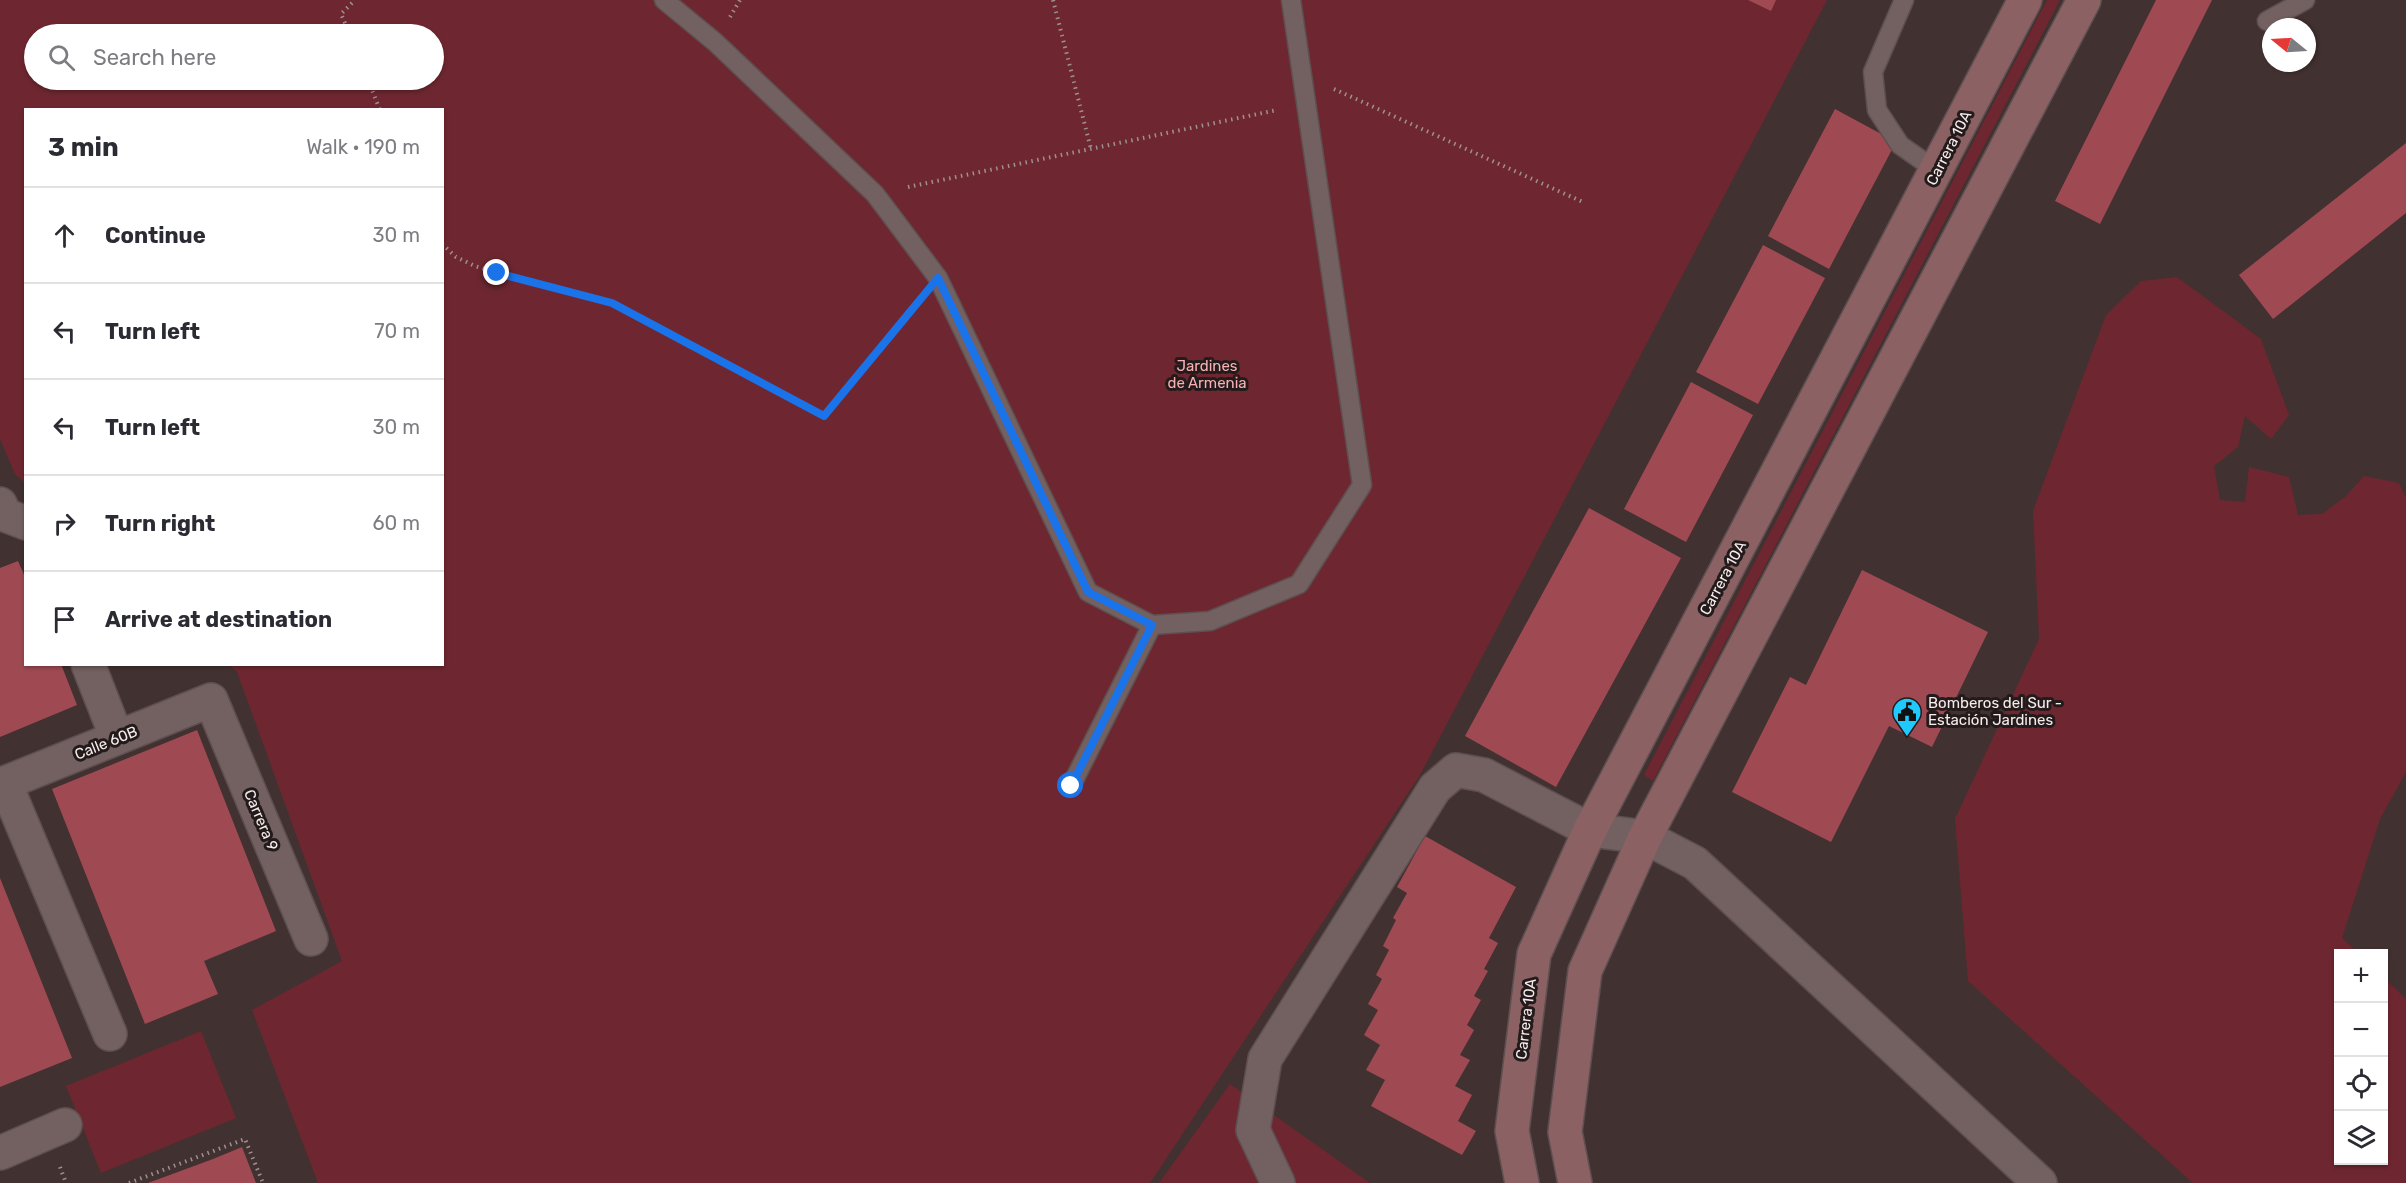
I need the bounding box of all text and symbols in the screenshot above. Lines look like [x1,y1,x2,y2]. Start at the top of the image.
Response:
north arrow [2262,18,2316,72]
search box [24,24,444,90]
icon: search [45,41,78,74]
text: Search here [93,44,216,71]
street label: Carrera 10A [1922,108,1976,188]
text: 3 min [48,132,119,163]
text: Walk · 190 m [306,135,420,159]
icon: ahead [48,219,81,252]
text: Continue [105,222,206,249]
text: 30 m [373,223,420,247]
route end [483,259,509,285]
icon: left [48,315,81,348]
text: Turn left [105,318,200,345]
text: 70 m [374,319,420,343]
park label: Jardines de Armenia [1167,357,1247,392]
icon: left [48,411,81,444]
text: Turn left [105,414,200,441]
text: 30 m [373,415,420,439]
icon: right [48,507,81,540]
text: Turn right [105,510,215,537]
text: 60 m [373,511,420,535]
street label: Carrera 10A [1696,538,1750,618]
icon: arrive [48,603,81,636]
text: Arrive at destination [105,606,332,633]
place label: Bomberos del Sur - Estación Jardines [1928,694,2062,729]
public building icon: Bomberos del Sur - Estación Jardines [1891,696,1923,738]
street label: Calle 60B [72,722,140,764]
route start [1057,772,1083,798]
street label: Carrera 9 [240,787,282,853]
map controls [2334,949,2388,1165]
button: + [2334,949,2388,1003]
street label: Carrera 10A [1512,977,1540,1061]
button: − [2334,1003,2388,1057]
button: locate [2334,1057,2388,1111]
button: layers [2334,1111,2388,1165]

